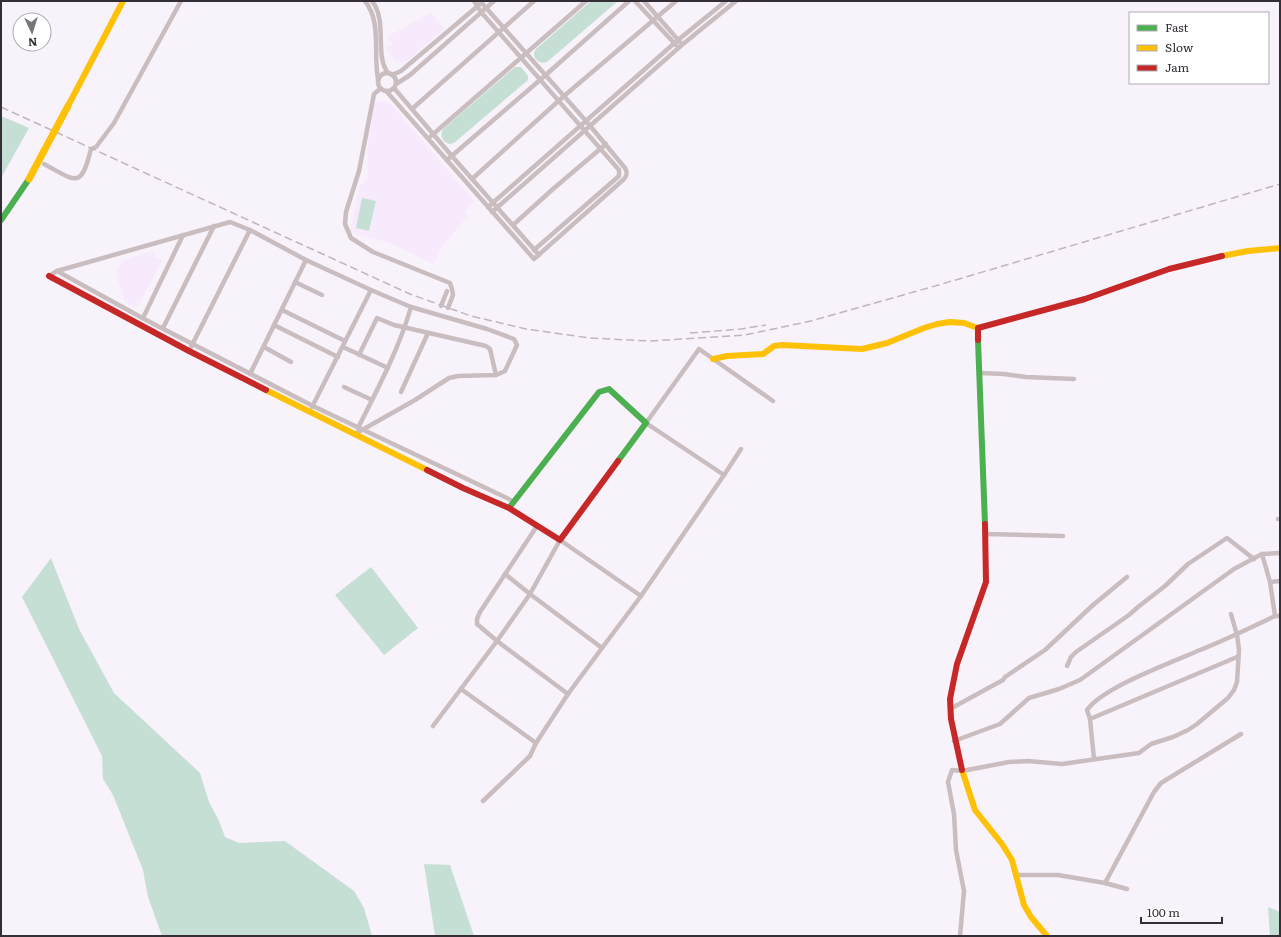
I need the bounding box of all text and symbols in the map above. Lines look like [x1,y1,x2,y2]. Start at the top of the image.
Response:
north arrow [12,12,52,52]
legend [1129,12,1269,84]
text: Fast [1165,18,1189,36]
text: N [28,35,38,51]
text: Slow [1165,38,1194,56]
text: Jam [1165,58,1190,76]
scale bar [1141,899,1222,925]
text: 100 m [1147,903,1180,921]

